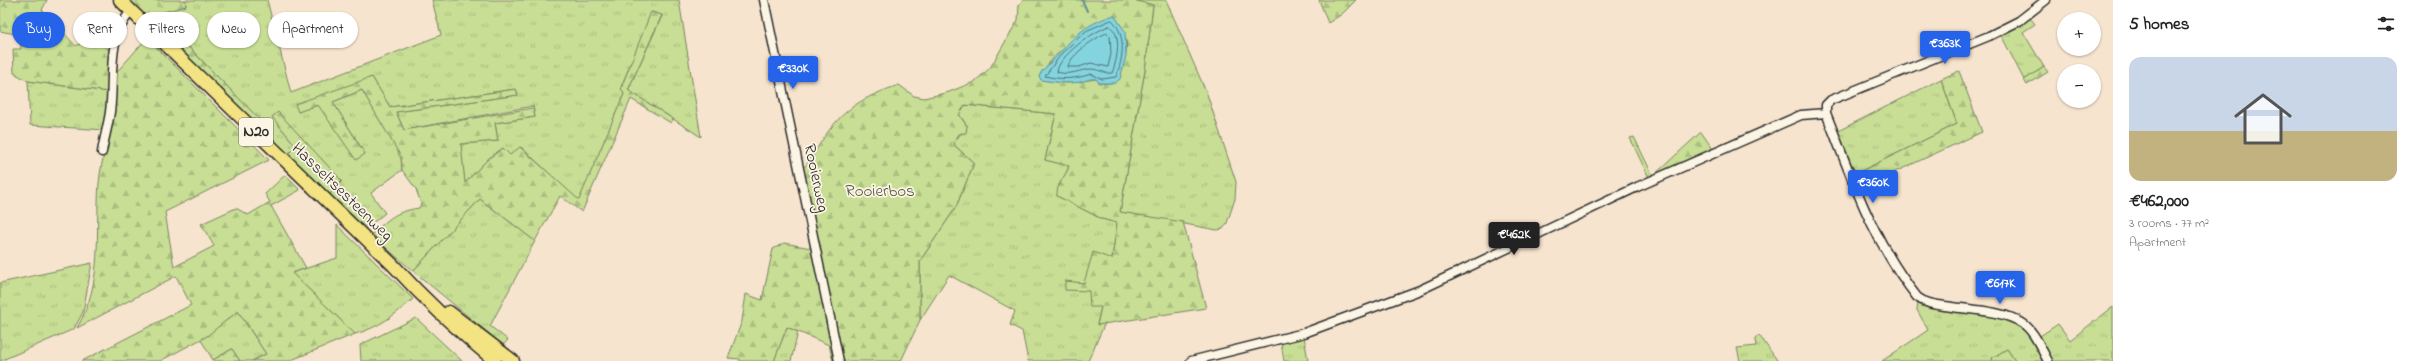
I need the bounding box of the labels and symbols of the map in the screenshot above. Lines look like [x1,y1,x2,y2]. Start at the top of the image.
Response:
pin: €363K [1917,31,1973,65]
pin: €330K [765,56,821,90]
road number: N20 [239,118,273,146]
street label: Hasseltsesteenweg [284,137,399,249]
street label: Rooierweg [795,141,835,215]
pin: €360K [1845,170,1901,204]
park label: Rooierbos [845,179,915,204]
pin: €462K [1486,222,1542,256]
pin: €617K [1972,271,2028,305]

